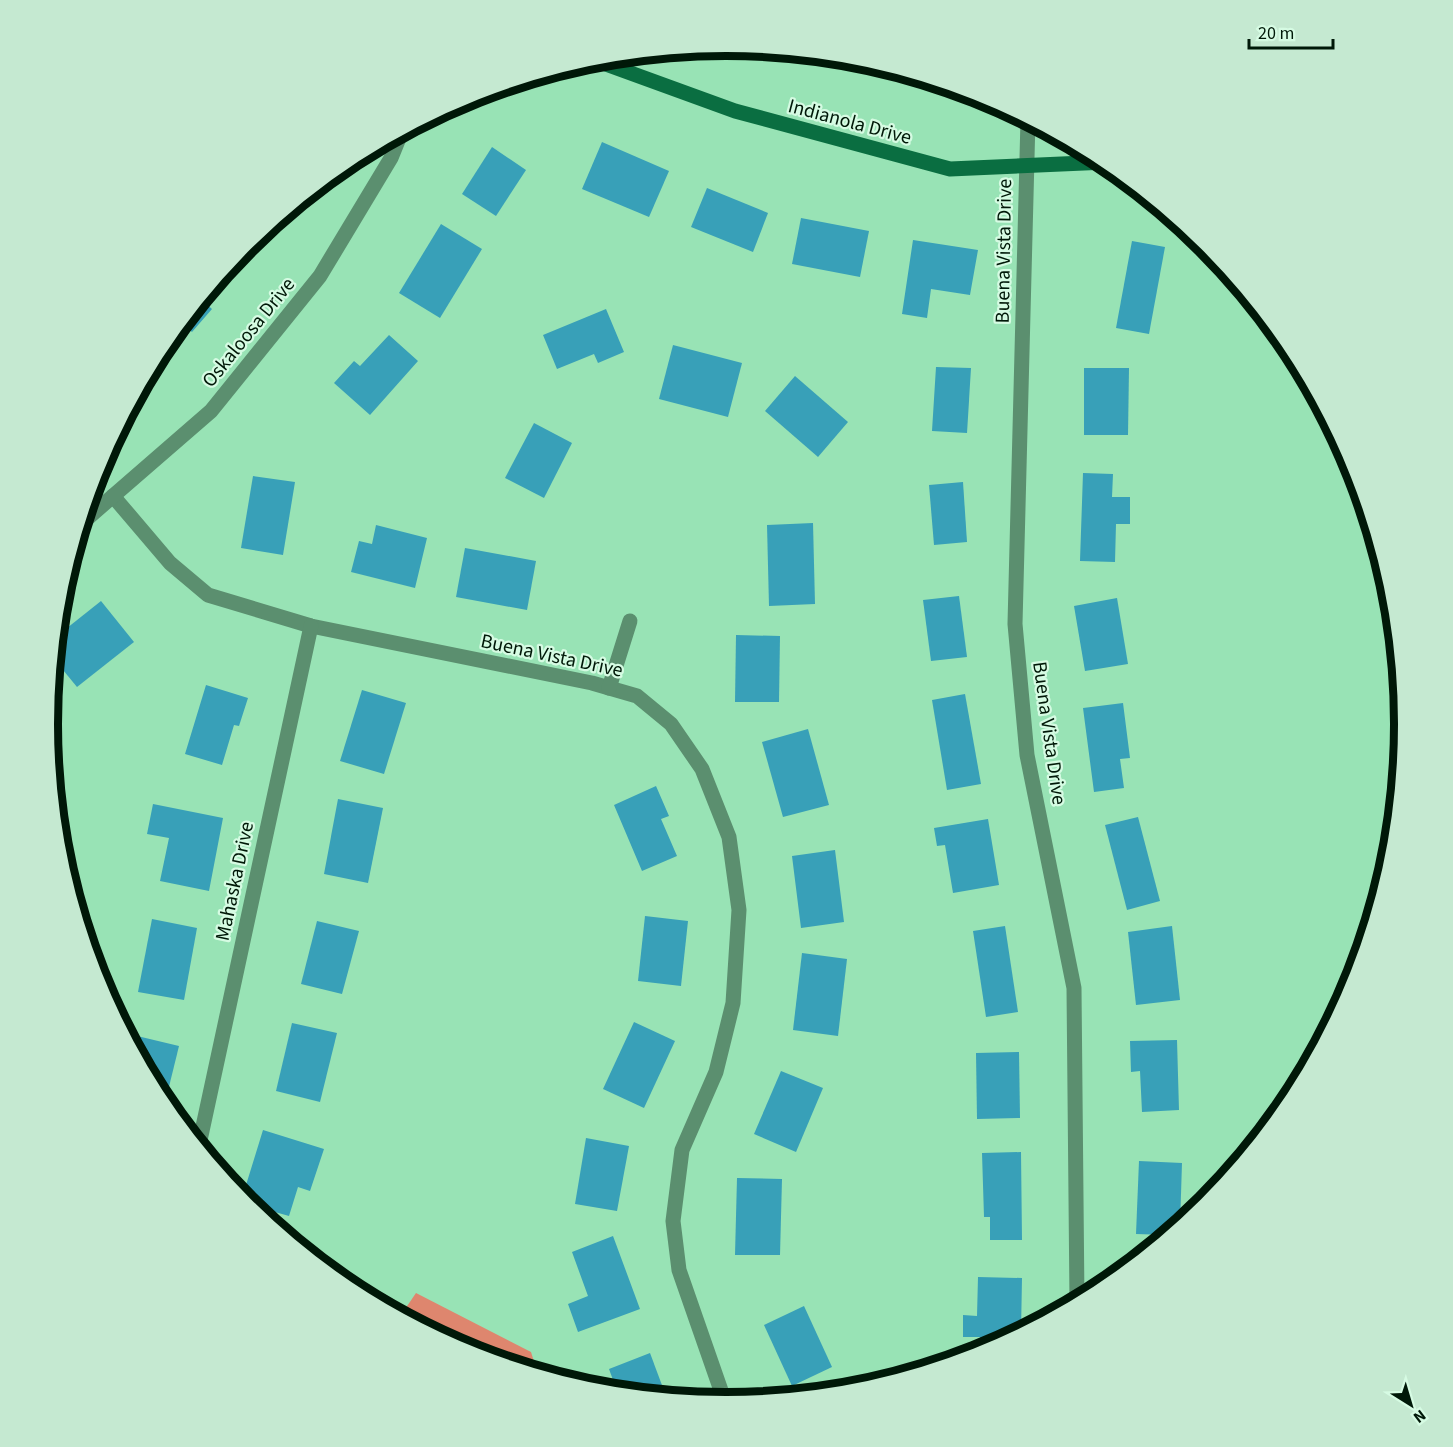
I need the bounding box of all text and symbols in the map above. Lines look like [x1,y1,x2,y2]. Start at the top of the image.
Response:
scale bar [1249,12,1333,50]
text: 20 m [1258,21,1294,46]
street label: Indianola Drive [785,92,915,152]
street label: Buena Vista Drive [989,178,1019,324]
street label: Oskaloosa Drive [196,272,302,394]
street label: Buena Vista Drive [478,627,625,685]
street label: Buena Vista Drive [1025,660,1073,807]
street label: Mahaska Drive [209,819,261,943]
north arrow [1381,1375,1441,1435]
text: N [1409,1404,1430,1428]

